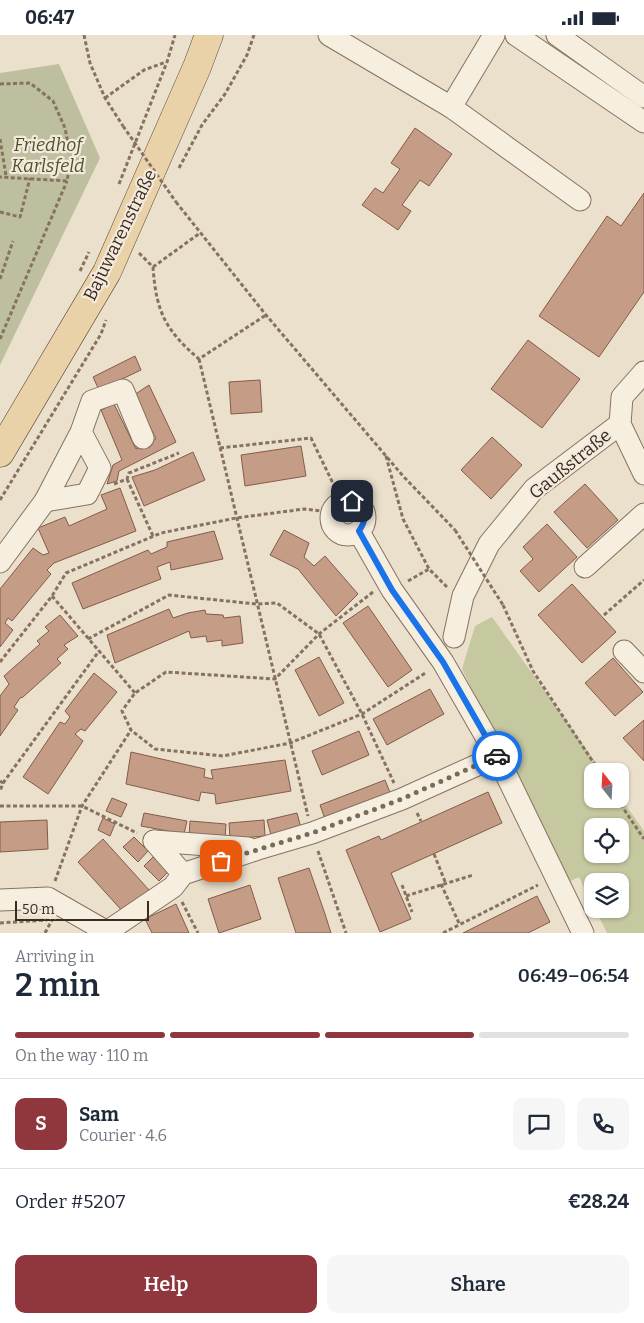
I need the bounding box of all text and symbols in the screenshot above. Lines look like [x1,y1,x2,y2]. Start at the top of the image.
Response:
text: 06:47 [25,6,74,29]
park label: Friedhof Karlsfeld [11,134,85,177]
street label: Bajuwarenstraße [79,166,161,304]
street label: Gaußstraße [524,424,616,504]
pin [331,480,373,522]
icon: home [338,487,366,515]
courier [472,731,522,781]
icon: car [483,742,511,770]
north arrow [584,763,629,807]
map controls [584,763,629,918]
button: locate [584,818,629,863]
pin [200,840,242,882]
icon: bag [207,847,235,875]
button: layers [584,873,629,918]
scale bar [15,898,149,921]
text: 50 m [22,901,55,918]
text: Arriving in [15,947,94,966]
text: 06:49–06:54 [518,964,629,987]
text: 2 min [15,966,100,1004]
text: On the way · 110 m [15,1046,148,1065]
button: chat [513,1098,565,1150]
button: phone [577,1098,629,1150]
text: Sam [79,1103,119,1126]
text: S [35,1112,47,1135]
text: Courier · 4.6 [79,1126,167,1145]
text: Order #5207 [15,1190,125,1213]
text: €28.24 [568,1190,629,1213]
button: Help [15,1255,317,1313]
button: Share [327,1255,629,1313]

